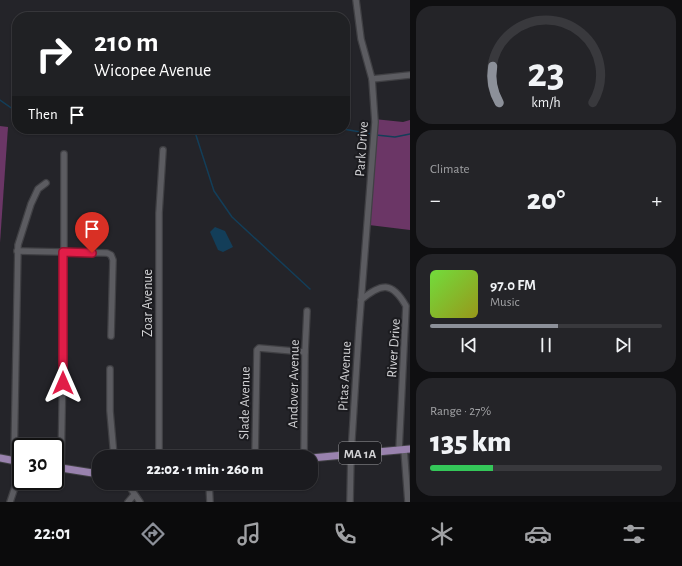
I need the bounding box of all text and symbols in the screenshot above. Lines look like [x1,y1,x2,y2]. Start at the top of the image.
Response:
icon: right [28,28,80,80]
text: 210 m [94,29,159,57]
text: 23 [527,53,565,94]
text: Wicopee Avenue [94,62,211,80]
text: km/h [531,96,561,110]
icon: arrive [66,104,88,126]
text: Then [28,107,58,122]
street label: Park Drive [353,121,371,177]
text: Climate [430,163,469,176]
text: 20° [527,185,565,215]
text: − [430,189,441,211]
text: + [651,189,662,211]
pin [75,212,109,253]
icon: arrive [81,218,103,240]
street label: Zoar Avenue [141,269,155,337]
text: 97.0 FM [490,278,536,293]
text: Music [490,296,520,309]
street label: River Drive [385,318,403,378]
icon: previous [458,334,480,356]
icon: pause [535,334,557,356]
icon: next [612,334,634,356]
street label: Andover Avenue [286,339,302,429]
street label: Pitas Avenue [336,341,354,411]
position arrow [42,362,84,404]
street label: Slade Avenue [237,366,253,440]
text: Range · 27% [430,405,491,418]
text: 135 km [430,427,511,457]
speed limit sign: 30 [12,438,64,490]
road number: MA 1A [339,442,381,464]
text: 22:02 · 1 min · 260 m [147,462,263,477]
icon: directions [139,520,167,548]
icon: music [235,520,263,548]
icon: phone [331,520,359,548]
icon: climate [428,520,456,548]
icon: car [524,520,552,548]
icon: filters [620,520,648,548]
text: 22:01 [34,525,71,543]

